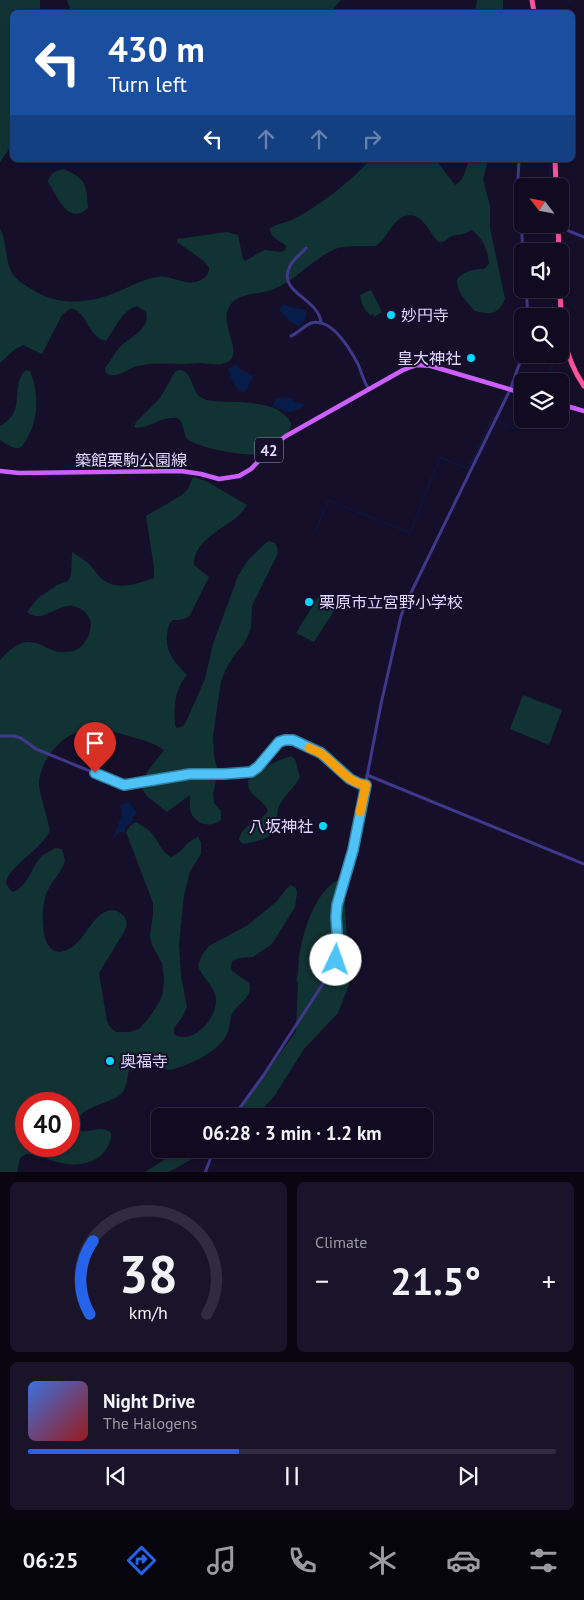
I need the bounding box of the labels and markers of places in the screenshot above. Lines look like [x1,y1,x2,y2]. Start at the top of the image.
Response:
place label: 妙円寺 [401,305,449,325]
marker: 妙円寺 [385,309,397,321]
place label: 皇大神社 [397,348,461,368]
marker: 皇大神社 [465,352,477,364]
place label: 栗原市立宮野小学校 [319,592,463,612]
marker: 栗原市立宮野小学校 [303,596,315,608]
pin [74,722,116,773]
place label: 八坂神社 [249,816,313,836]
marker: 八坂神社 [317,820,329,832]
place label: 奥福寺 [120,1051,168,1071]
marker: 奥福寺 [104,1055,116,1067]

